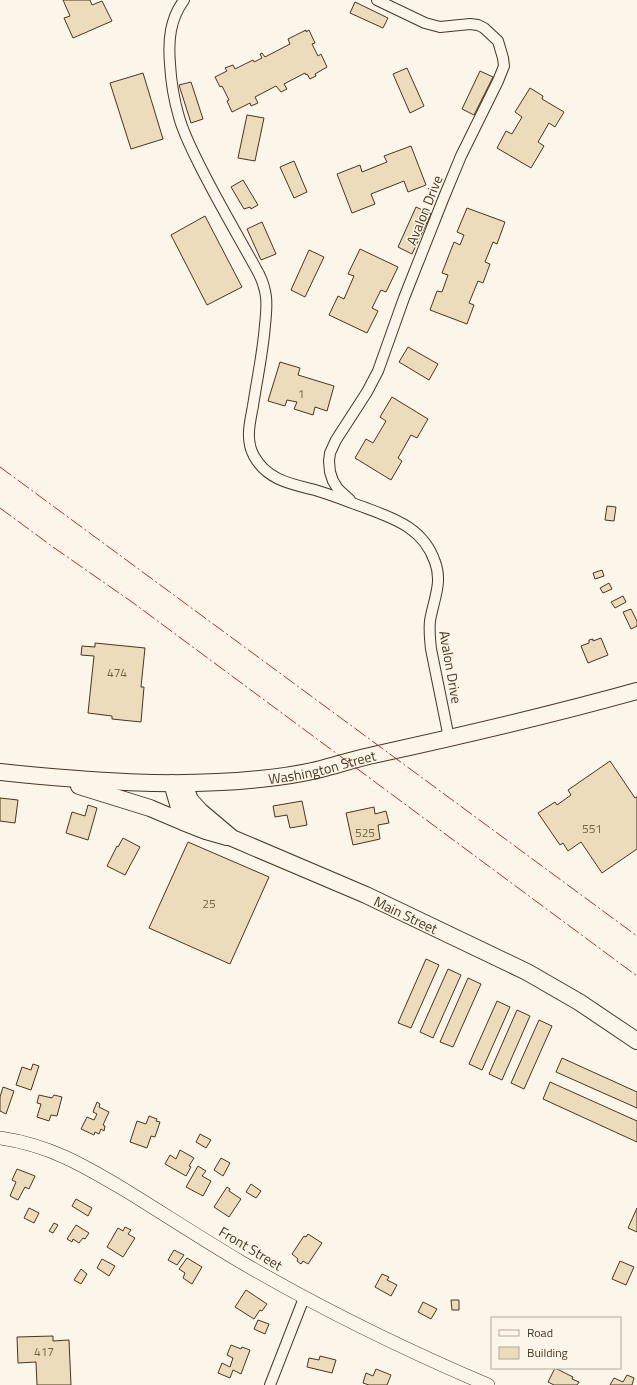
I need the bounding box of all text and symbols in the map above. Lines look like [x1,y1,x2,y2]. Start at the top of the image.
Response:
street label: Avalon Drive [400,172,448,248]
house number: 1 [298,384,304,403]
street label: Avalon Drive [434,629,468,705]
house number: 474 [107,663,127,682]
street label: Washington Street [267,744,378,789]
house number: 551 [582,819,602,838]
house number: 525 [355,823,375,842]
street label: Main Street [371,890,442,939]
house number: 25 [202,894,216,913]
street label: Front Street [215,1221,287,1275]
legend [491,1317,621,1369]
text: Road [527,1323,553,1342]
house number: 417 [34,1342,54,1361]
text: Building [527,1343,568,1362]

